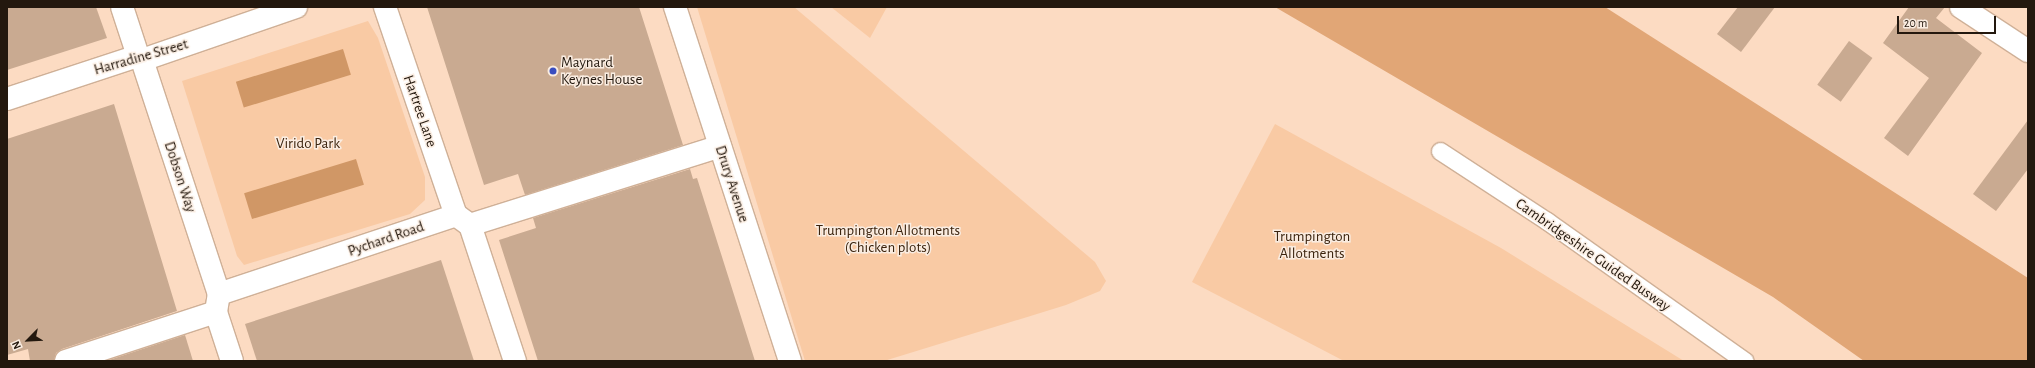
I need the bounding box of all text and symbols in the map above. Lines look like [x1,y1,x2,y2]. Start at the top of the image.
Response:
scale bar [1899,8,1998,34]
text: 20 m [1904,17,1927,29]
street label: Harradine Street [92,35,190,79]
place label: Maynard Keynes House [561,53,642,88]
marker: Maynard Keynes House [548,66,558,76]
street label: Hartree Lane [399,73,441,149]
park label: Virido Park [276,135,340,153]
street label: Dobson Way [160,139,200,215]
street label: Drury Avenue [711,143,753,225]
street label: Cambridgeshire Guided Busway [1512,195,1674,315]
street label: Pychard Road [346,218,426,260]
park label: Trumpington Allotments (Chicken plots) [816,221,960,256]
park label: Trumpington Allotments [1274,227,1350,262]
north arrow [8,320,48,360]
text: N [10,339,23,351]

